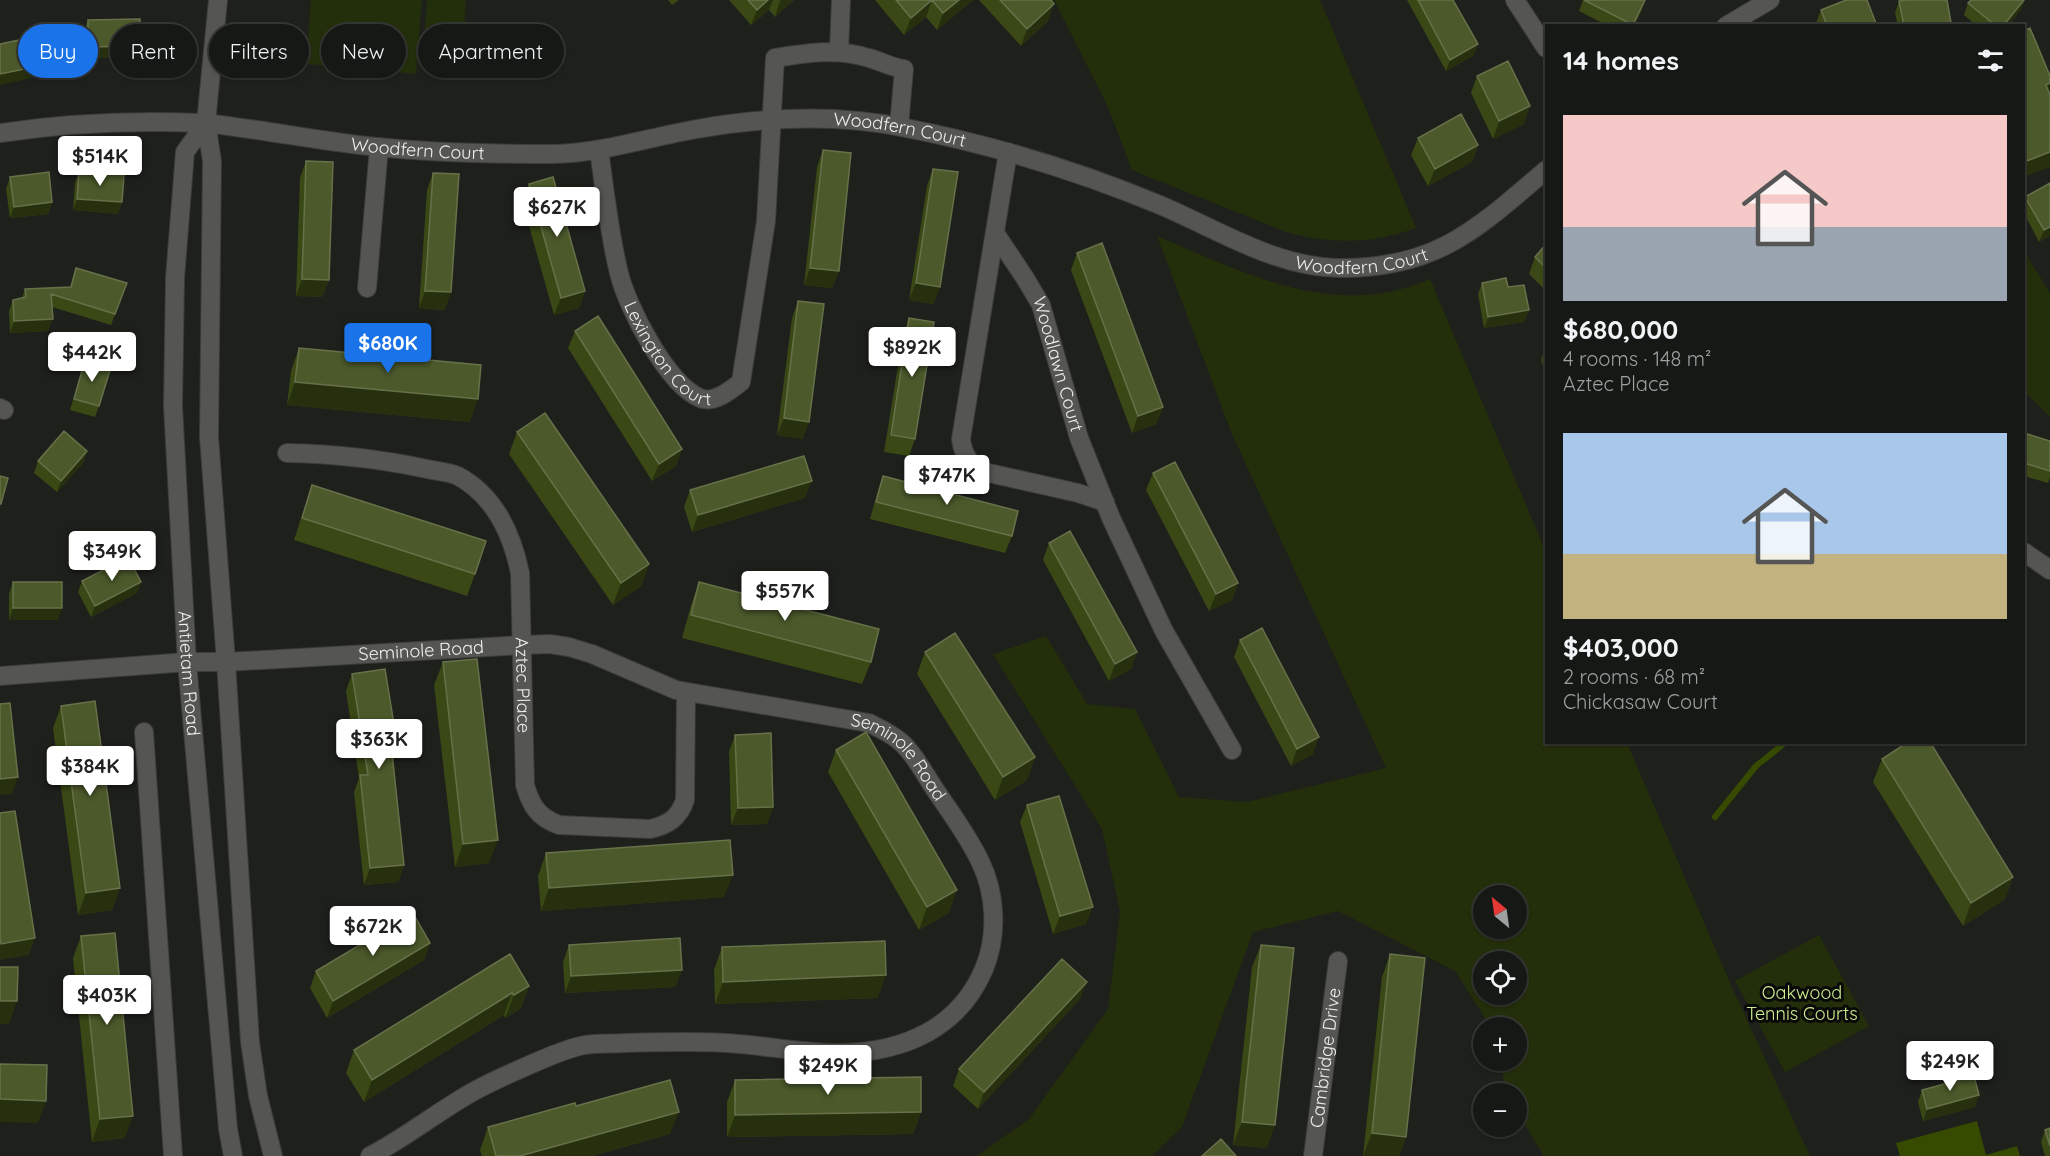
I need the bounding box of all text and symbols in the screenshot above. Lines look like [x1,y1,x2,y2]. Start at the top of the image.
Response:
chip: Buy [18,24,98,78]
chip: Rent [110,24,197,78]
chip: Filters [209,24,309,78]
chip: New [321,24,406,78]
chip: Apartment [418,24,564,78]
text: 14 homes [1563,44,1679,77]
icon: filters [1974,44,2007,77]
street label: Woodfern Court [833,107,968,152]
street label: Woodfern Court [350,132,485,164]
pin: $514K [58,136,142,187]
text: $514K [72,143,128,168]
icon: home [1731,154,1839,262]
pin: $627K [515,187,599,238]
text: $627K [528,194,586,219]
street label: Woodfern Court [1293,242,1431,279]
street label: Woodlawn Court [1028,294,1089,434]
street label: Lexington Court [619,298,711,411]
text: $680,000 [1563,313,1678,346]
pin: $680K [346,323,430,374]
pin: $892K [870,327,954,378]
text: $680K [358,330,418,355]
pin: $442K [50,332,134,383]
text: $892K [883,334,941,359]
text: $442K [62,339,122,364]
text: 4 rooms · 148 m² [1563,346,1711,371]
text: Aztec Place [1563,371,1670,396]
pin: $747K [905,455,989,506]
text: $747K [918,462,976,487]
icon: home [1731,472,1839,580]
pin: $349K [70,531,154,582]
text: $349K [83,538,141,563]
pin: $557K [743,571,827,622]
text: $557K [755,578,815,603]
street label: Antietam Road [173,610,205,737]
text: $403,000 [1563,631,1679,664]
street label: Seminole Road [358,635,484,665]
street label: Aztec Place [511,637,536,733]
text: 2 rooms · 68 m² [1563,664,1705,689]
text: Chickasaw Court [1563,689,1718,714]
street label: Seminole Road [849,708,951,805]
pin: $363K [337,719,421,770]
text: $363K [350,726,408,751]
pin: $384K [48,746,132,797]
text: $384K [61,753,119,778]
north arrow [1473,885,1527,939]
map controls [1473,885,1527,1137]
pin: $672K [331,906,415,957]
text: $672K [344,913,402,938]
button: locate [1473,951,1527,1005]
pin: $403K [65,975,149,1026]
park label: Oakwood Tennis Courts [1746,981,1858,1025]
text: $403K [77,982,137,1007]
street label: Cambridge Drive [1305,986,1345,1129]
button: + [1473,1017,1527,1071]
pin: $249K [1908,1041,1992,1092]
pin: $249K [786,1045,870,1096]
text: $249K [1920,1048,1980,1073]
text: $249K [798,1052,858,1077]
button: − [1473,1083,1527,1137]

